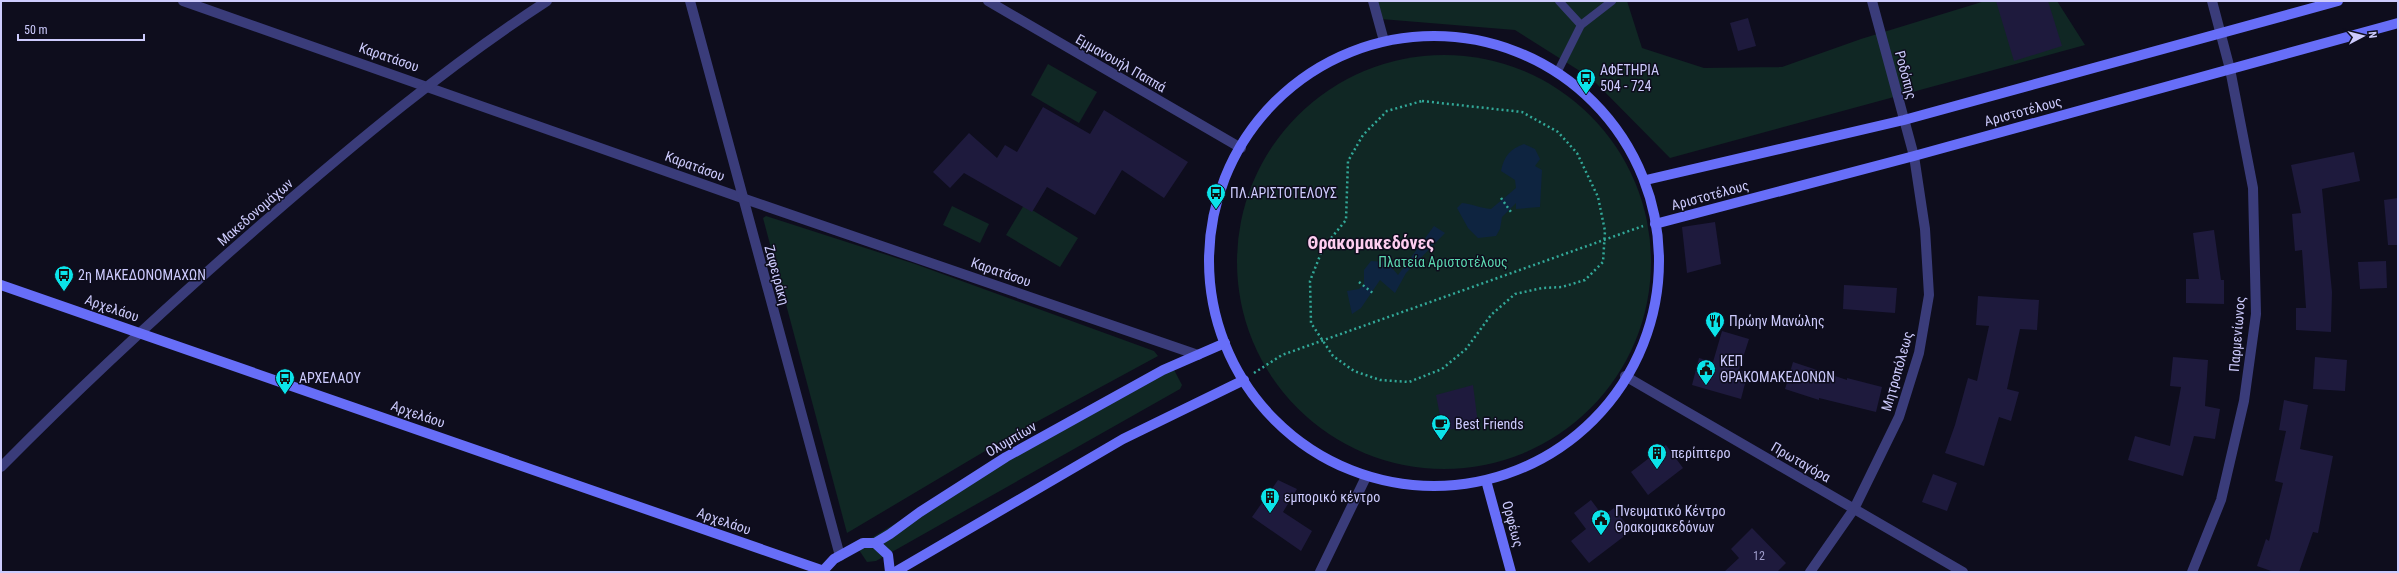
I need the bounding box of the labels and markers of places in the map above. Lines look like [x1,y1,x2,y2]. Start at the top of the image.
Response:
place label: ΑΦΕΤΗΡΙΑ 504 - 724 [1600,62,1659,94]
bus stop icon: ΑΦΕΤΗΡΙΑ 504 - 724 [1575,67,1597,95]
bus stop icon: ΠΛ.ΑΡΙΣΤΟΤΕΛΟΥΣ [1205,182,1227,210]
place label: ΠΛ.ΑΡΙΣΤΟΤΕΛΟΥΣ [1230,185,1337,201]
bus stop icon: 2η ΜΑΚΕΔΟΝΟΜΑΧΩΝ [53,264,75,292]
place label: 2η ΜΑΚΕΔΟΝΟΜΑΧΩΝ [78,267,206,283]
restaurant icon: Πρώην Μανώλης [1704,310,1726,338]
place label: Πρώην Μανώλης [1729,313,1825,329]
place label: ΚΕΠ ΘΡΑΚΟΜΑΚΕΔΟΝΩΝ [1720,353,1835,385]
public building icon: ΚΕΠ ΘΡΑΚΟΜΑΚΕΔΟΝΩΝ [1695,358,1717,386]
bus stop icon: ΑΡΧΕΛΑΟΥ [274,367,296,395]
place label: ΑΡΧΕΛΑΟΥ [299,370,361,386]
cafe icon: Best Friends [1430,413,1452,441]
place label: Best Friends [1455,416,1524,432]
building icon: περίπτερο [1646,442,1668,470]
place label: περίπτερο [1671,445,1730,461]
building icon: εμπορικό κέντρο [1259,486,1281,514]
place label: εμπορικό κέντρο [1284,489,1380,505]
place label: Πνευματικό Κέντρο Θρακομακεδόνων [1615,503,1725,535]
public building icon: Πνευματικό Κέντρο Θρακομακεδόνων [1590,508,1612,536]

